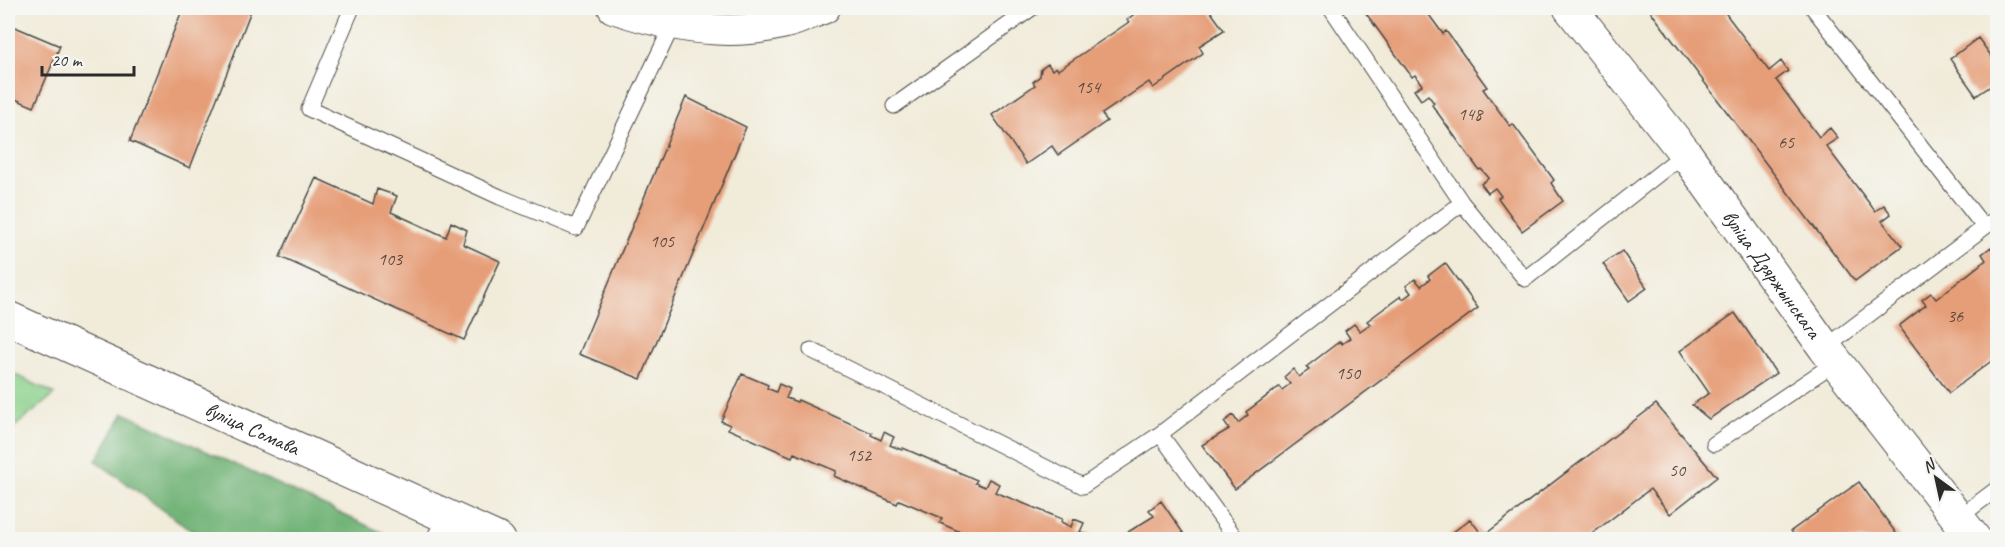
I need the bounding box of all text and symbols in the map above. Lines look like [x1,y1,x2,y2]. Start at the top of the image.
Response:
scale bar [42,39,134,77]
text: 20 m [51,49,84,71]
house number: 154 [1076,76,1102,98]
house number: 148 [1458,103,1484,125]
house number: 65 [1778,131,1795,153]
street label: вуліца Дзяржынскага [1717,205,1828,345]
house number: 105 [650,230,675,252]
house number: 103 [378,248,404,270]
house number: 36 [1947,305,1964,327]
house number: 150 [1336,362,1362,384]
street label: вуліца Сомава [201,396,305,462]
house number: 152 [847,444,873,466]
north arrow [1906,448,1966,508]
text: N [1919,453,1941,477]
house number: 50 [1669,459,1687,481]

